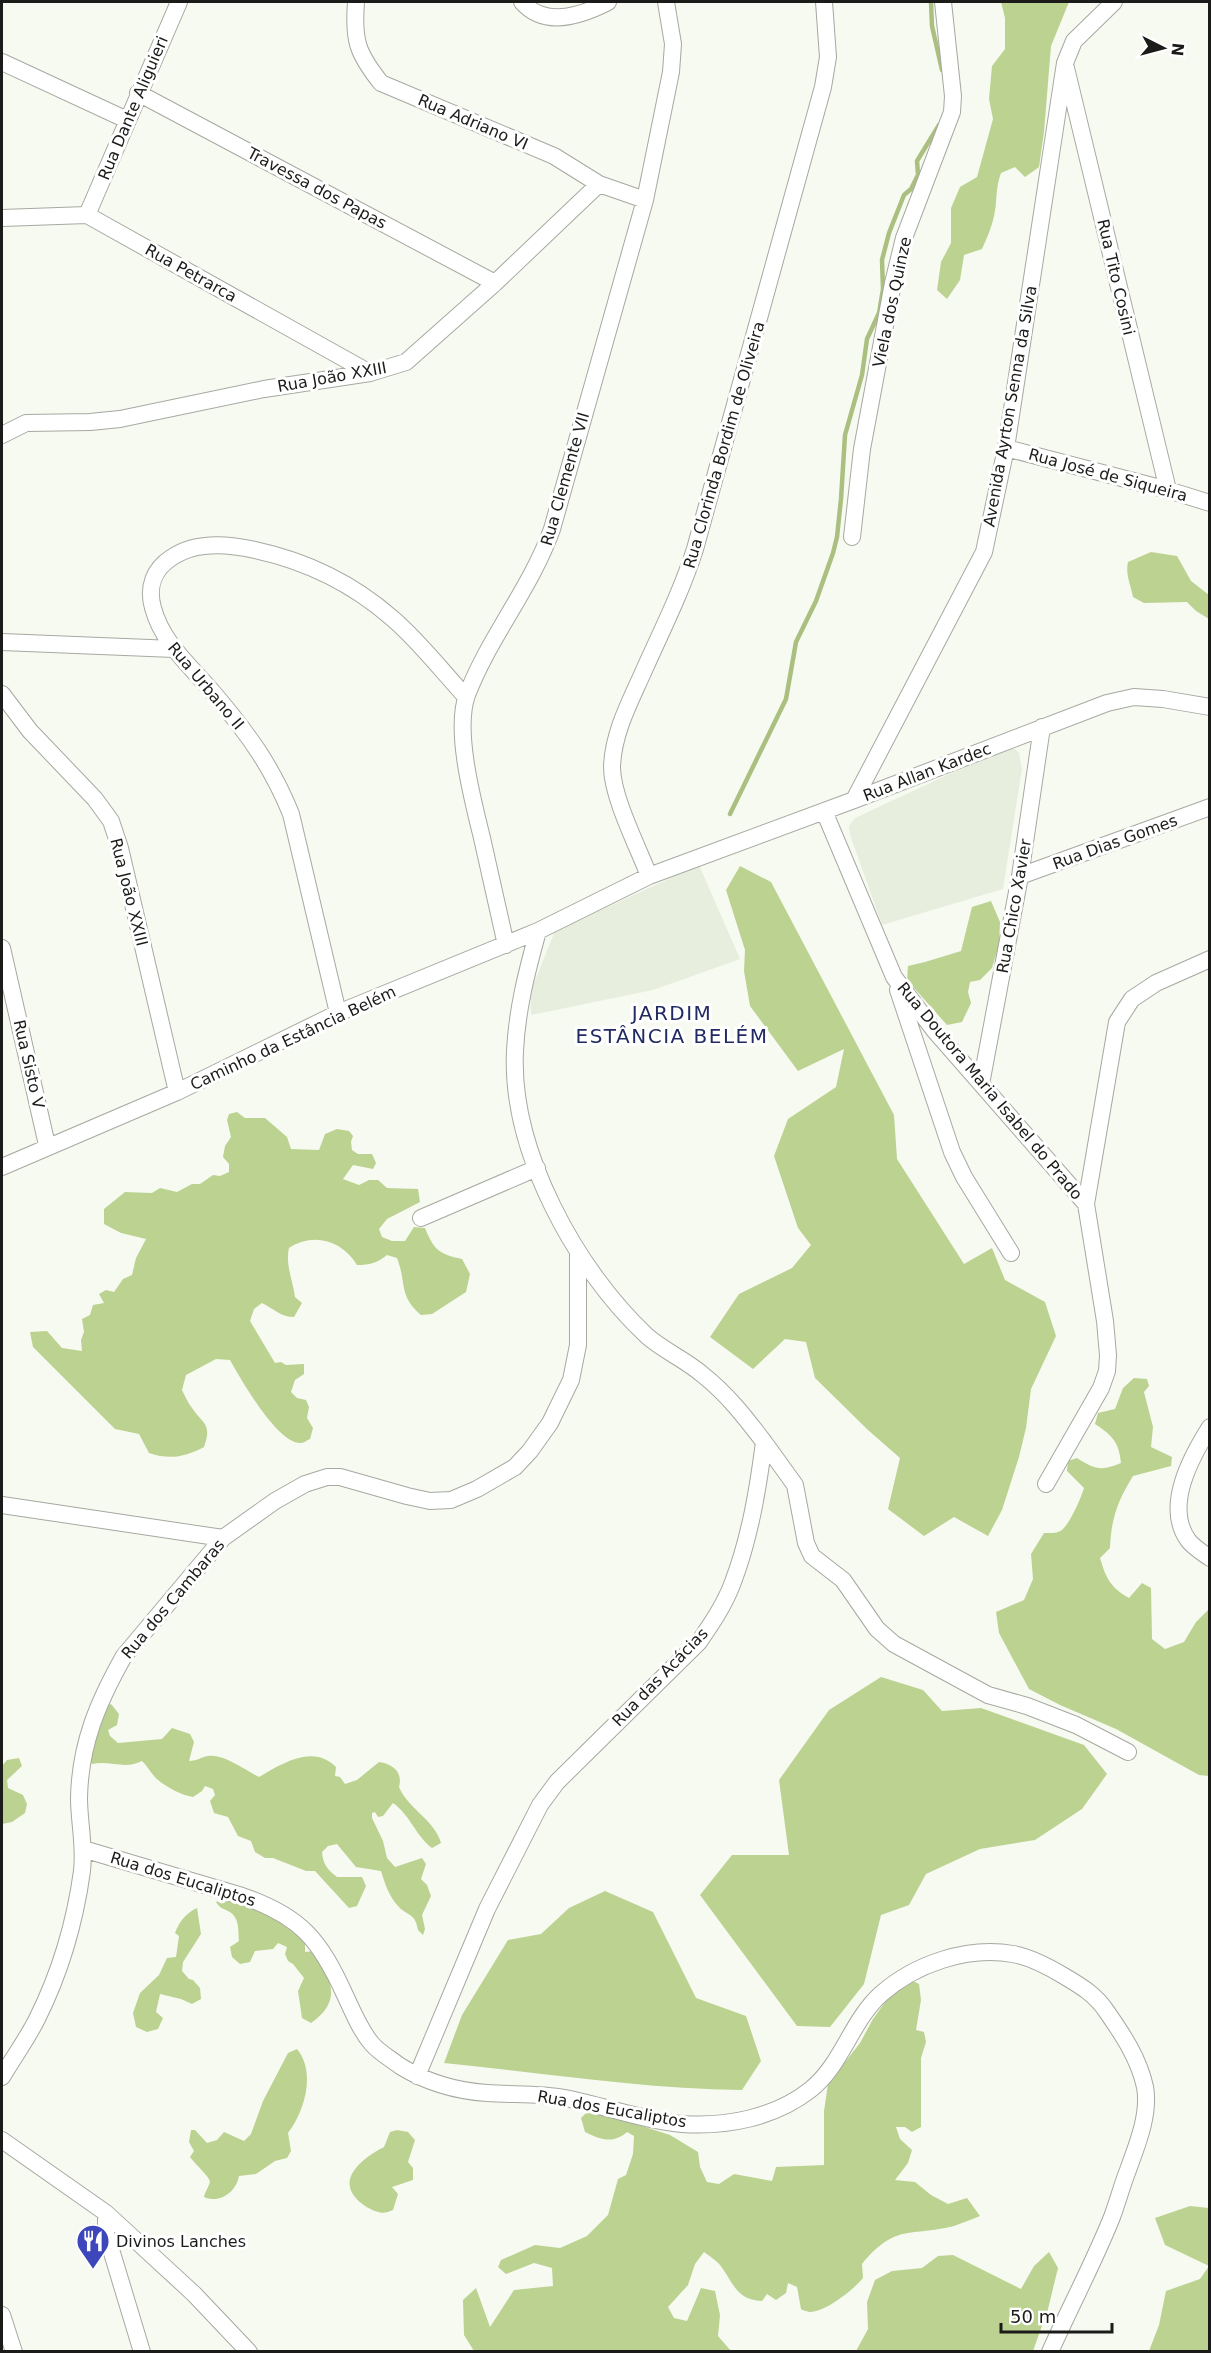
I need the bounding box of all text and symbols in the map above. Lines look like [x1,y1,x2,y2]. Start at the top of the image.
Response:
north arrow [1133,18,1193,78]
street label: Rua Dante Aliguieri [94,33,172,183]
text: N [1167,42,1188,57]
street label: Rua Adriano VI [415,90,531,154]
street label: Travessa dos Papas [243,143,390,233]
street label: Rua Tito Cosini [1093,217,1139,337]
street label: Viela dos Quinze [869,235,915,369]
street label: Rua Petrarca [142,240,240,306]
street label: Avenida Ayrton Senna da Silva [979,284,1041,528]
street label: Rua Clorinda Bordim de Oliveira [680,319,768,571]
street label: Rua João XXIII [276,358,388,396]
street label: Rua Clemente VII [537,410,593,548]
street label: Rua José de Siqueira [1026,445,1190,505]
street label: Rua Urbano II [164,638,248,734]
street label: Rua Allan Kardec [860,739,994,805]
street label: Rua Dias Gomes [1050,811,1180,873]
street label: Rua João XXIII [106,836,152,948]
street label: Rua Chico Xavier [993,837,1035,975]
street label: Rua Doutora Maria Isabel do Prado [893,978,1087,1204]
street label: Caminho da Estância Belém [187,982,399,1094]
district label: JARDIM ESTÂNCIA BELÉM [576,1001,768,1048]
street label: Rua Sisto V [10,1018,48,1110]
street label: Rua dos Cambaras [117,1535,229,1663]
street label: Rua das Acácias [608,1624,712,1730]
street label: Rua dos Eucaliptos [108,1848,258,1910]
street label: Rua dos Eucaliptos [536,2087,688,2131]
restaurant icon: Divinos Lanches [75,2223,111,2270]
place label: Divinos Lanches [116,2232,246,2251]
scale bar [1001,2296,1112,2334]
text: 50 m [1010,2306,1056,2327]

